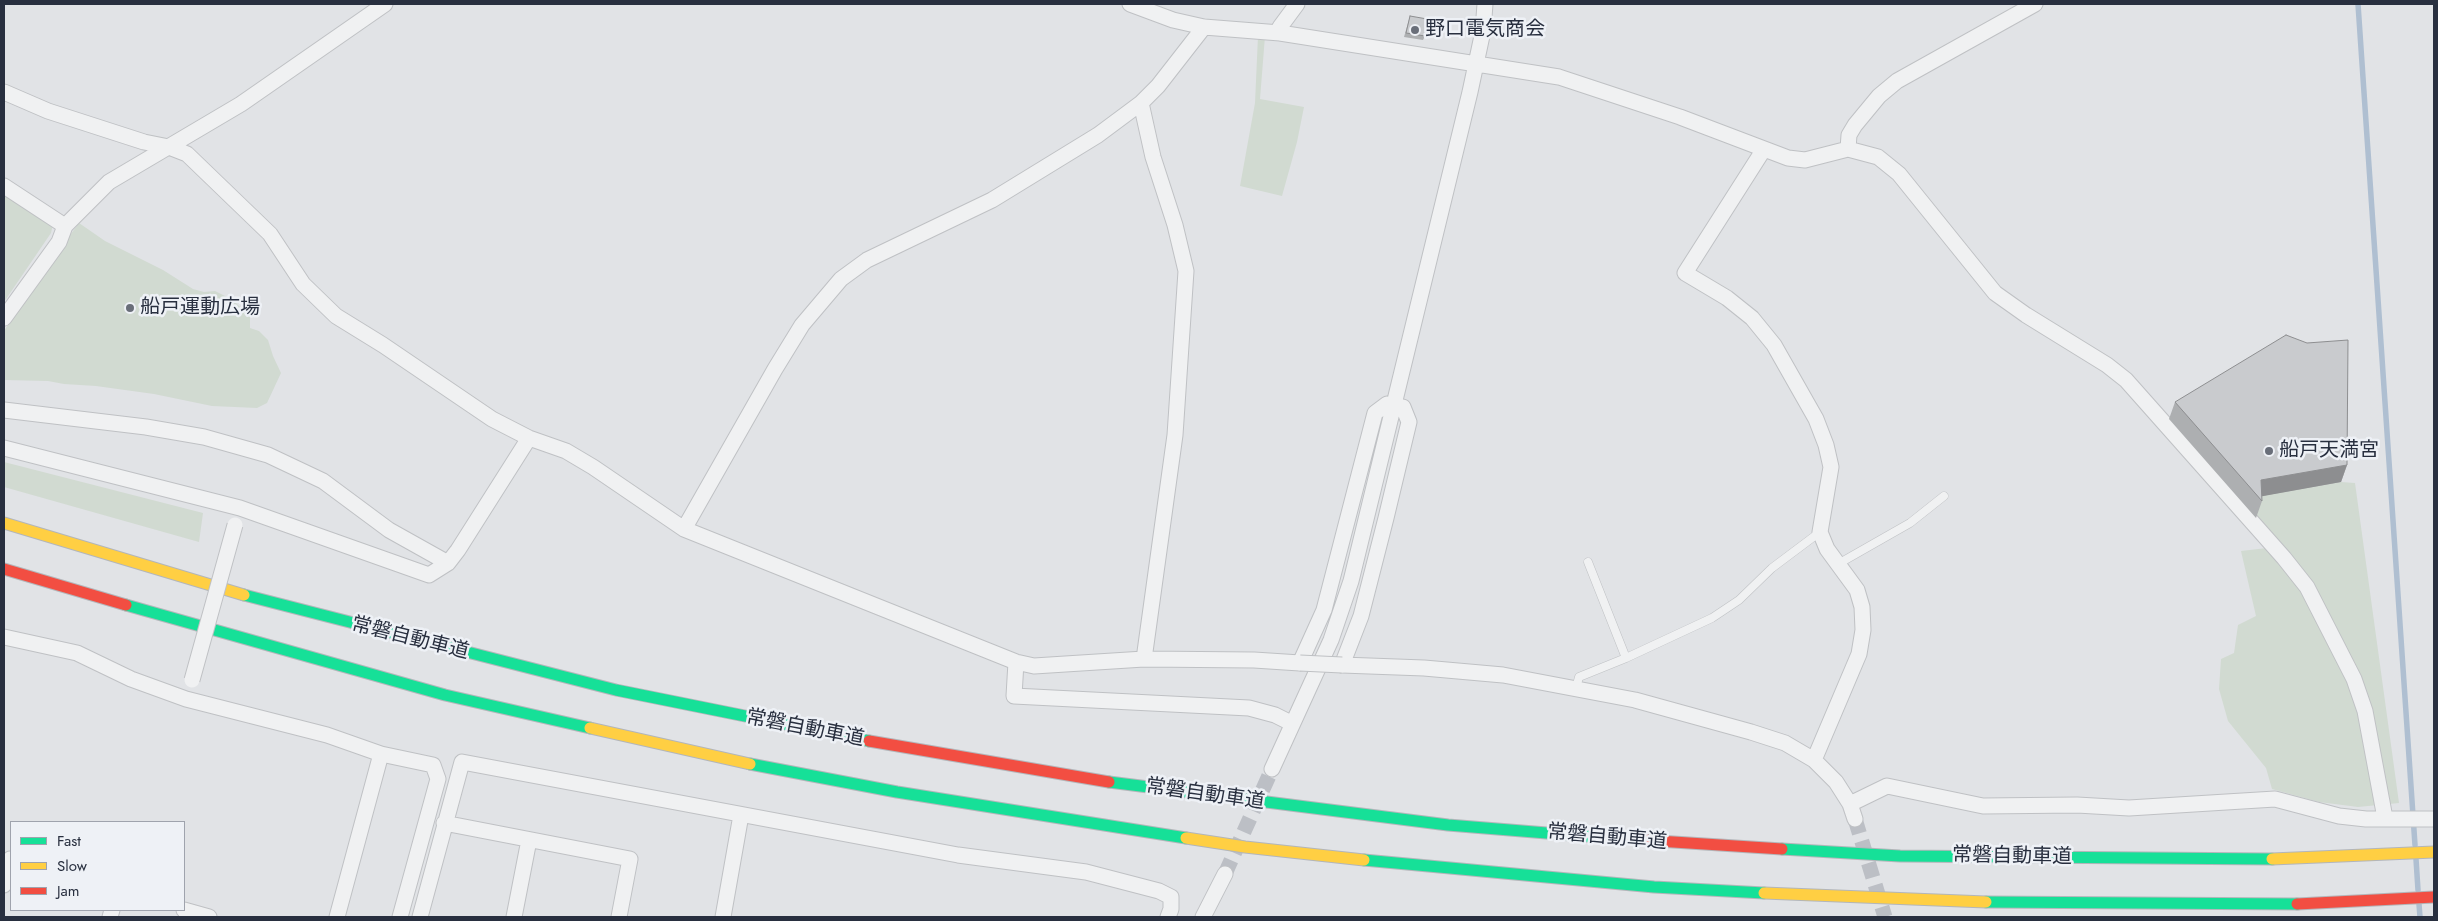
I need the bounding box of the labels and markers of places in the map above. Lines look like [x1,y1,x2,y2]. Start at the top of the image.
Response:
place label: 野口電気商会 [1425,18,1545,42]
marker: 野口電気商会 [1409,24,1421,36]
place label: 船戸運動広場 [140,296,260,320]
marker: 船戸運動広場 [124,302,136,314]
place label: 船戸天満宮 [2279,439,2379,463]
marker: 船戸天満宮 [2263,445,2275,457]

